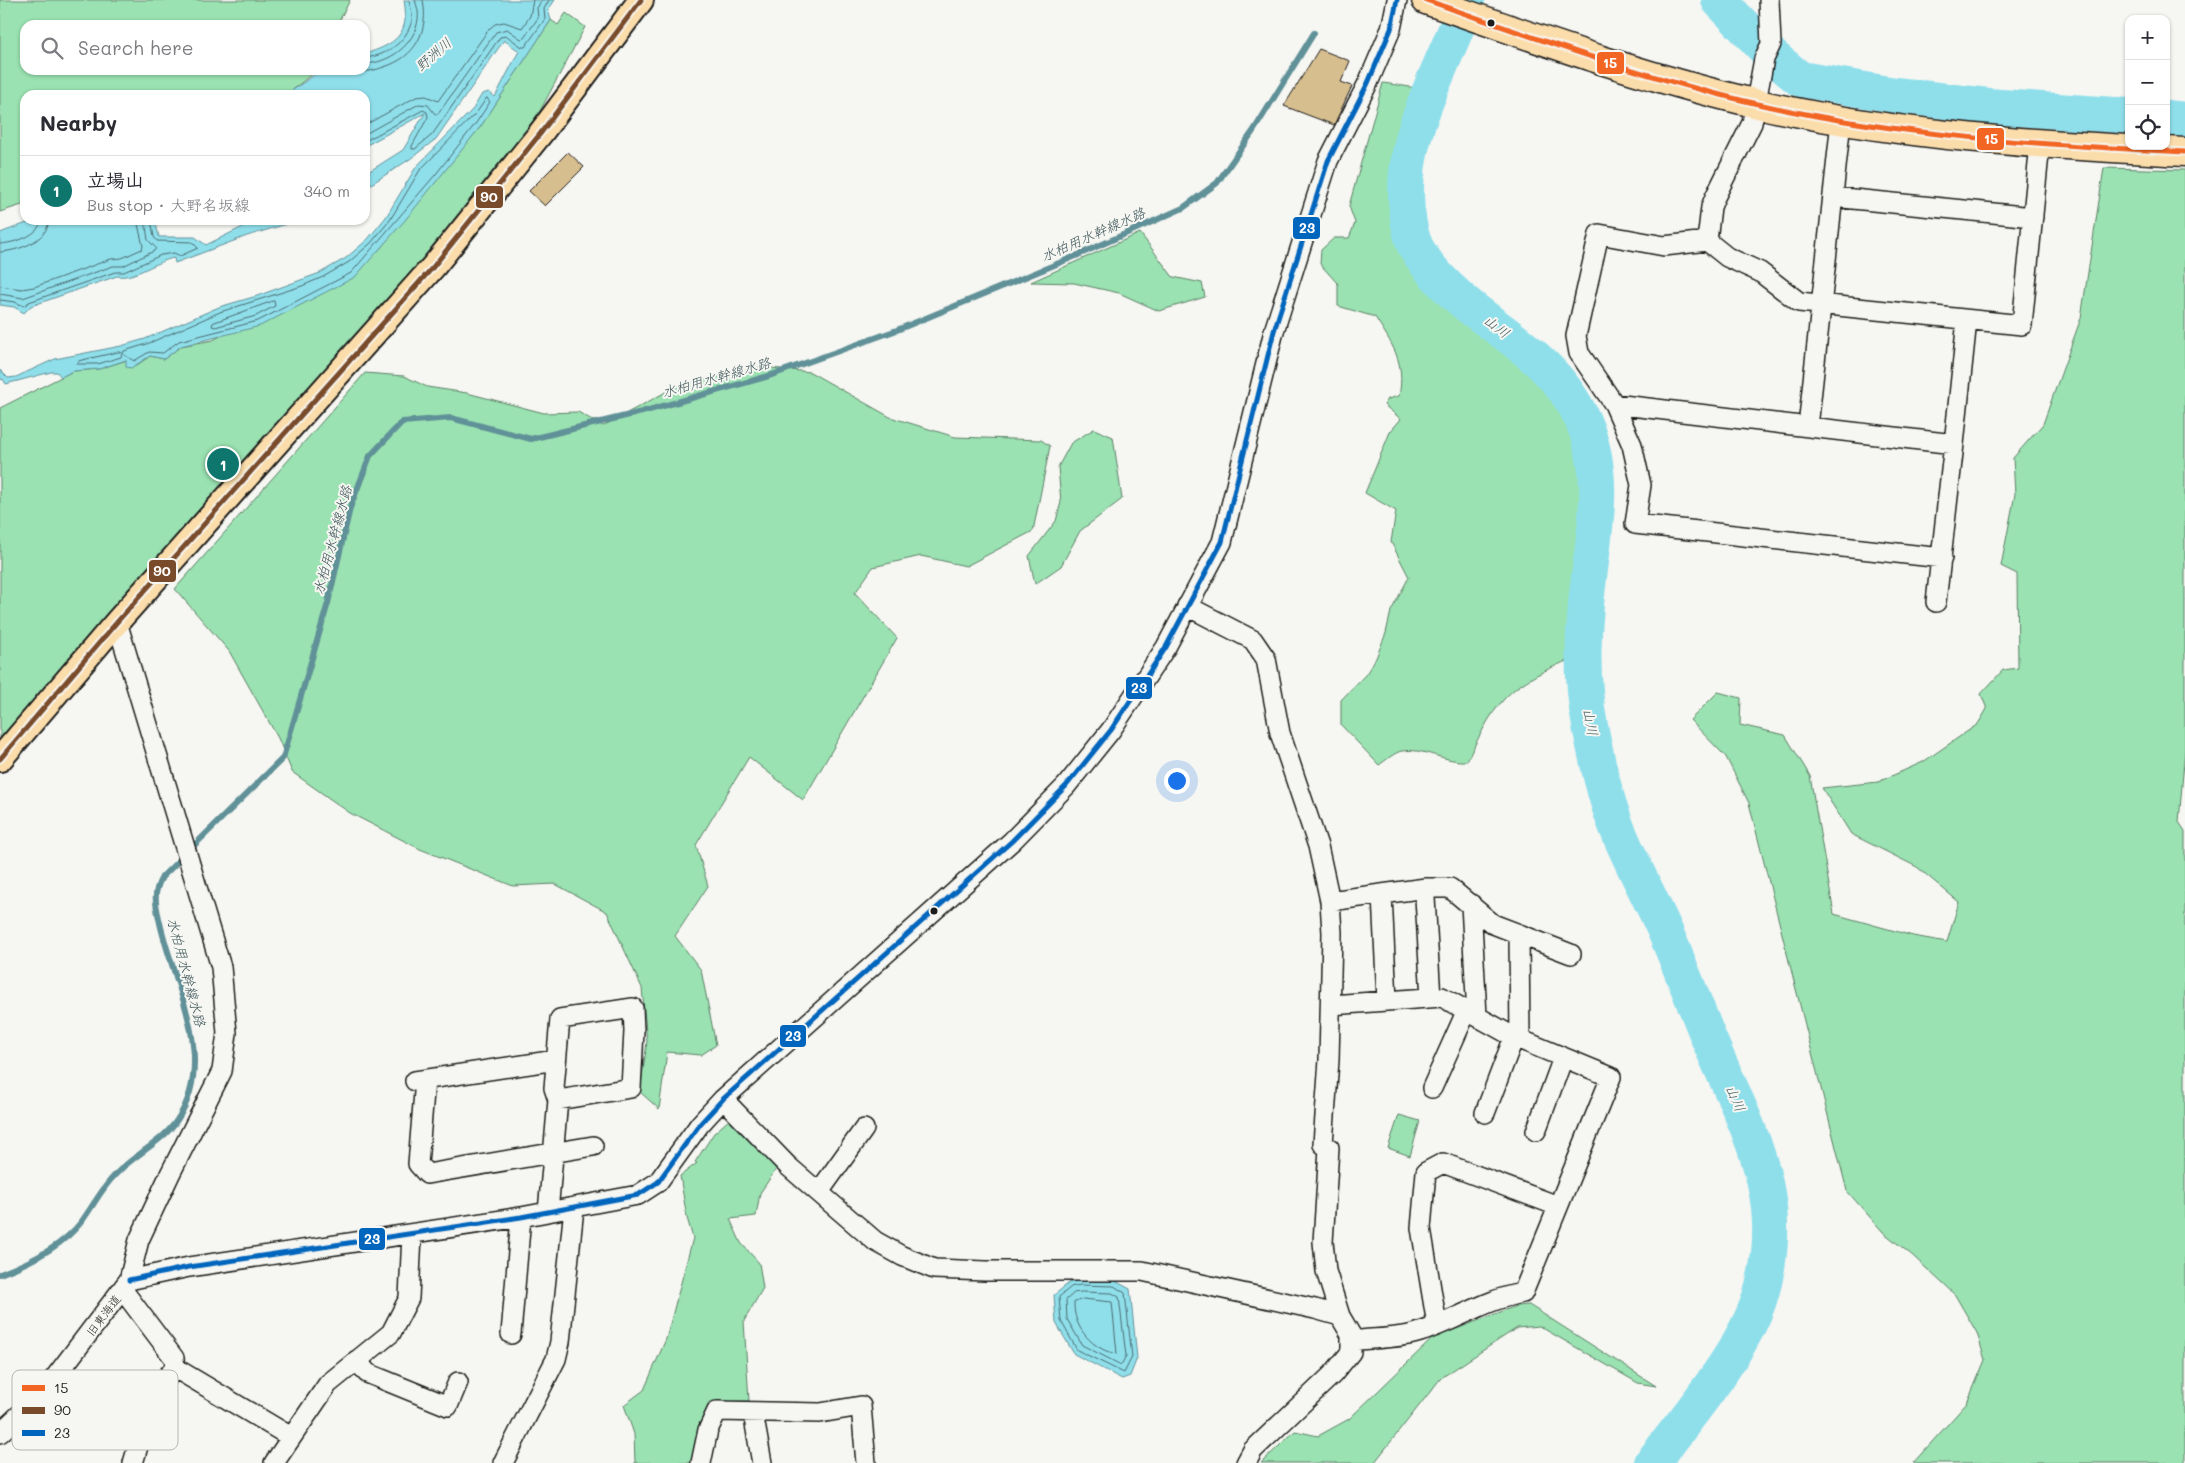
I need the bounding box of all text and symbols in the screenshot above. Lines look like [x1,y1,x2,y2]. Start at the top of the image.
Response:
map controls [2125,15,2170,150]
button: + [2125,15,2170,60]
unlabelled marker [1486,18,1496,28]
search box [20,20,370,75]
water label: 野洲川 [411,33,455,75]
icon: search [38,34,66,62]
text: Search here [78,35,194,60]
line badge: 15 [1596,51,1625,75]
text: 15 [1603,53,1617,72]
button: − [2125,60,2170,105]
button: locate [2125,105,2170,150]
text: Nearby [40,109,117,136]
line badge: 15 [1976,127,2005,151]
text: 15 [1984,129,1998,148]
text: 立場山 [87,167,144,192]
text: 1 [52,180,60,201]
text: 340 m [303,180,350,201]
line badge: 90 [475,185,504,209]
text: 90 [480,187,498,206]
text: Bus stop · 大野名坂線 [87,194,250,215]
water label: 水柏用水幹線水路 [1038,202,1149,265]
line badge: 23 [1292,216,1321,240]
text: 23 [1299,218,1315,237]
water label: 山川 [1480,310,1514,342]
water label: 水柏用水幹線水路 [660,352,773,402]
pin: 1 [207,445,239,483]
water label: 水柏用水幹線水路 [308,482,356,597]
line badge: 90 [148,559,177,583]
text: 90 [153,561,171,580]
line badge: 23 [1125,676,1153,700]
text: 23 [1131,678,1147,697]
water label: 山川 [1579,706,1603,738]
your location [1164,768,1190,794]
unlabelled marker [929,906,939,916]
water label: 水柏用水幹線水路 [163,915,211,1030]
line badge: 23 [779,1024,807,1048]
text: 23 [785,1026,801,1045]
water label: 山川 [1722,1081,1750,1115]
line badge: 23 [358,1227,386,1251]
text: 23 [364,1229,380,1248]
street label: 旧東海道 [82,1291,124,1339]
legend [12,1370,178,1450]
text: 15 [54,1378,68,1397]
text: 90 [54,1400,71,1419]
text: 23 [54,1423,70,1442]

